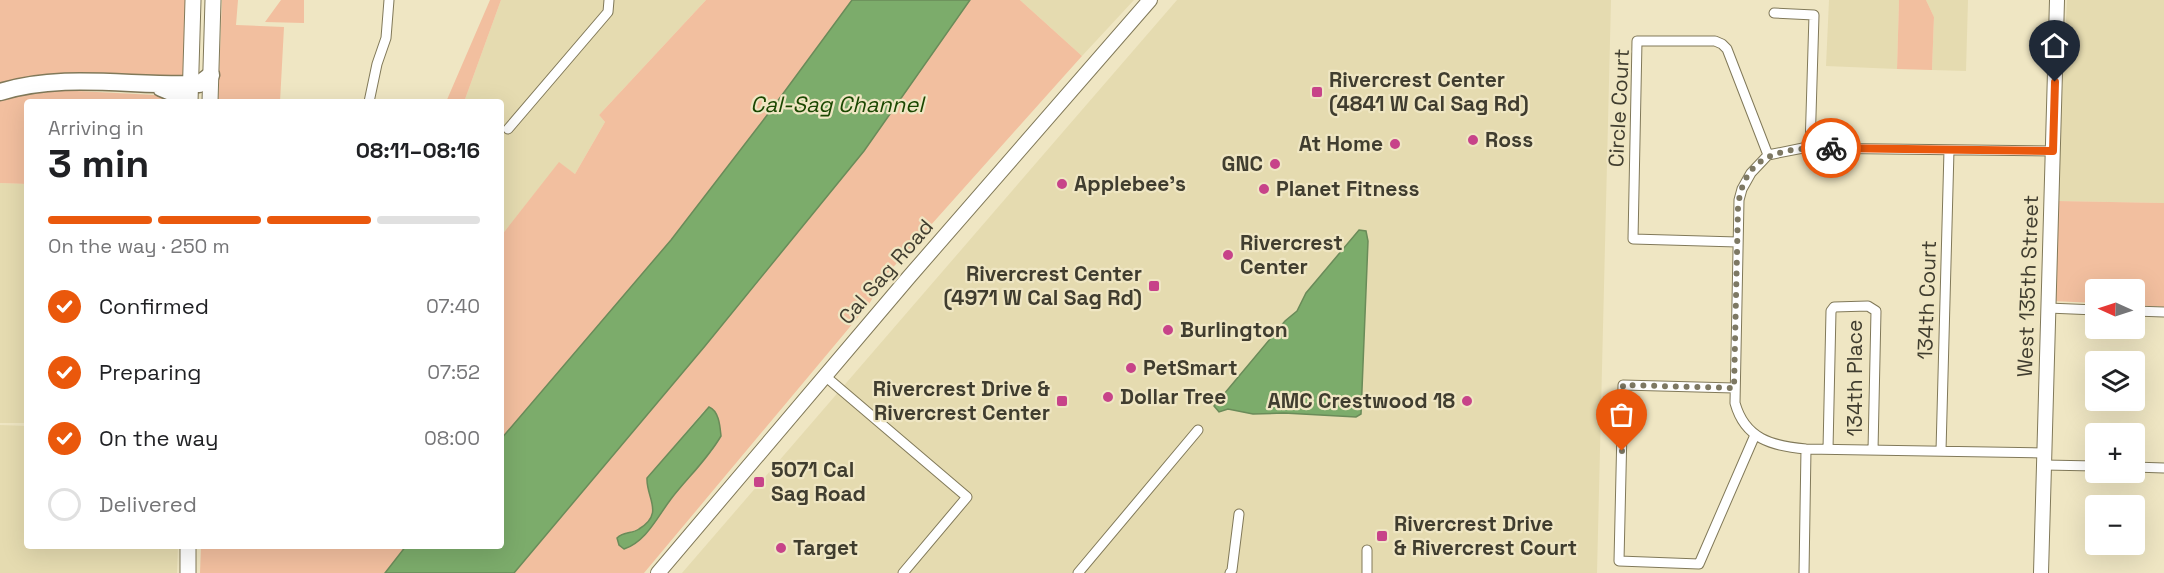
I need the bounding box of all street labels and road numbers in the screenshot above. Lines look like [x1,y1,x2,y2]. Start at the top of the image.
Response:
street label: Circle Court [1602,48,1635,168]
street label: West 135th Street [2011,194,2044,378]
street label: Cal Sag Road [832,213,939,330]
street label: 134th Court [1911,240,1942,360]
street label: 134th Place [1841,319,1868,437]

